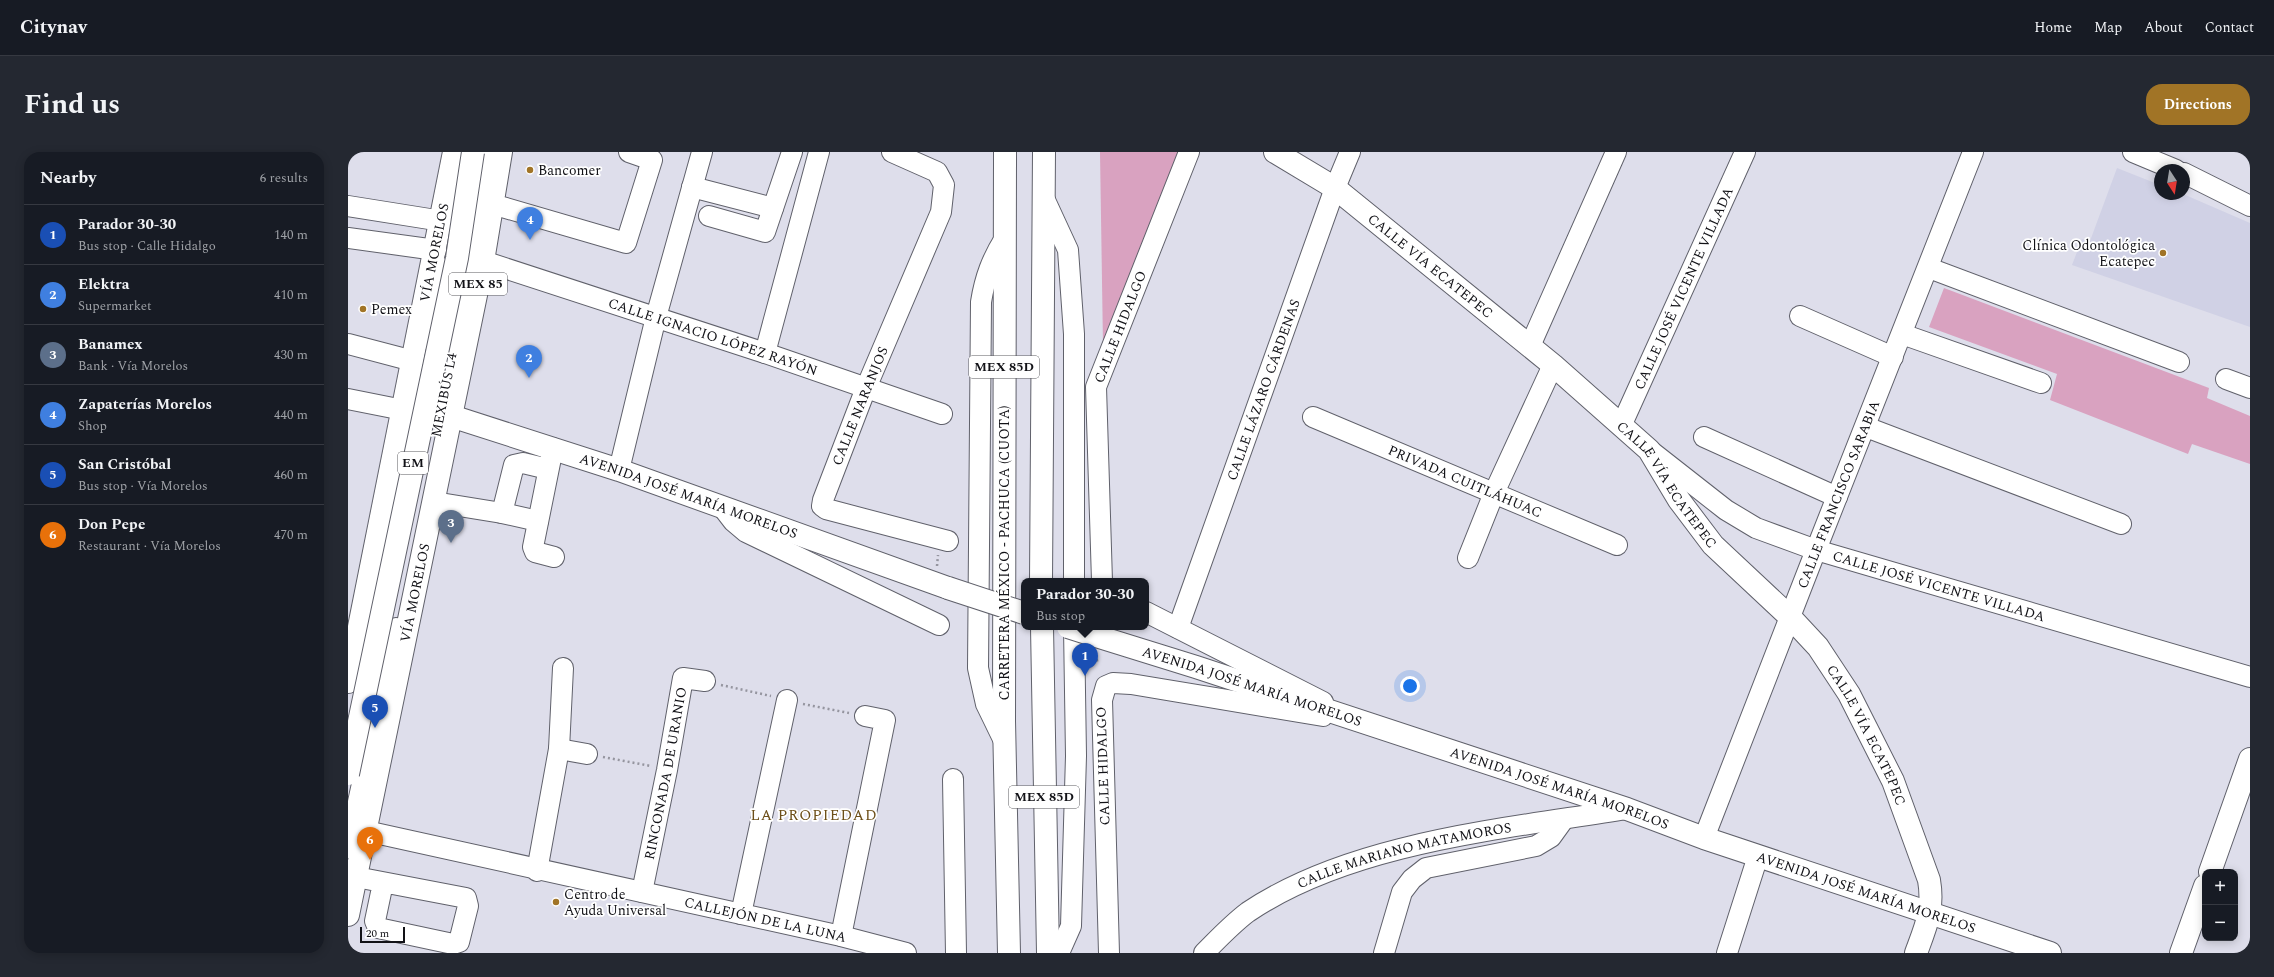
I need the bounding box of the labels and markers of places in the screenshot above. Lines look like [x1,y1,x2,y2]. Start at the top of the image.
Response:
place label: Bancomer [538,160,601,181]
marker: Bancomer [525,165,535,175]
pin: 4 [517,207,543,240]
place label: Clínica Odontológica Ecatepec [2022,235,2155,272]
marker: Clínica Odontológica Ecatepec [2158,248,2168,258]
place label: Pemex [371,299,412,320]
marker: Pemex [358,304,368,314]
pin: 2 [516,345,542,378]
pin: 3 [438,510,464,543]
pin: 1 [1072,643,1098,676]
pin: 5 [362,695,388,728]
pin: 6 [357,827,383,860]
place label: Centro de Ayuda Universal [564,884,666,921]
marker: Centro de Ayuda Universal [551,897,561,907]

